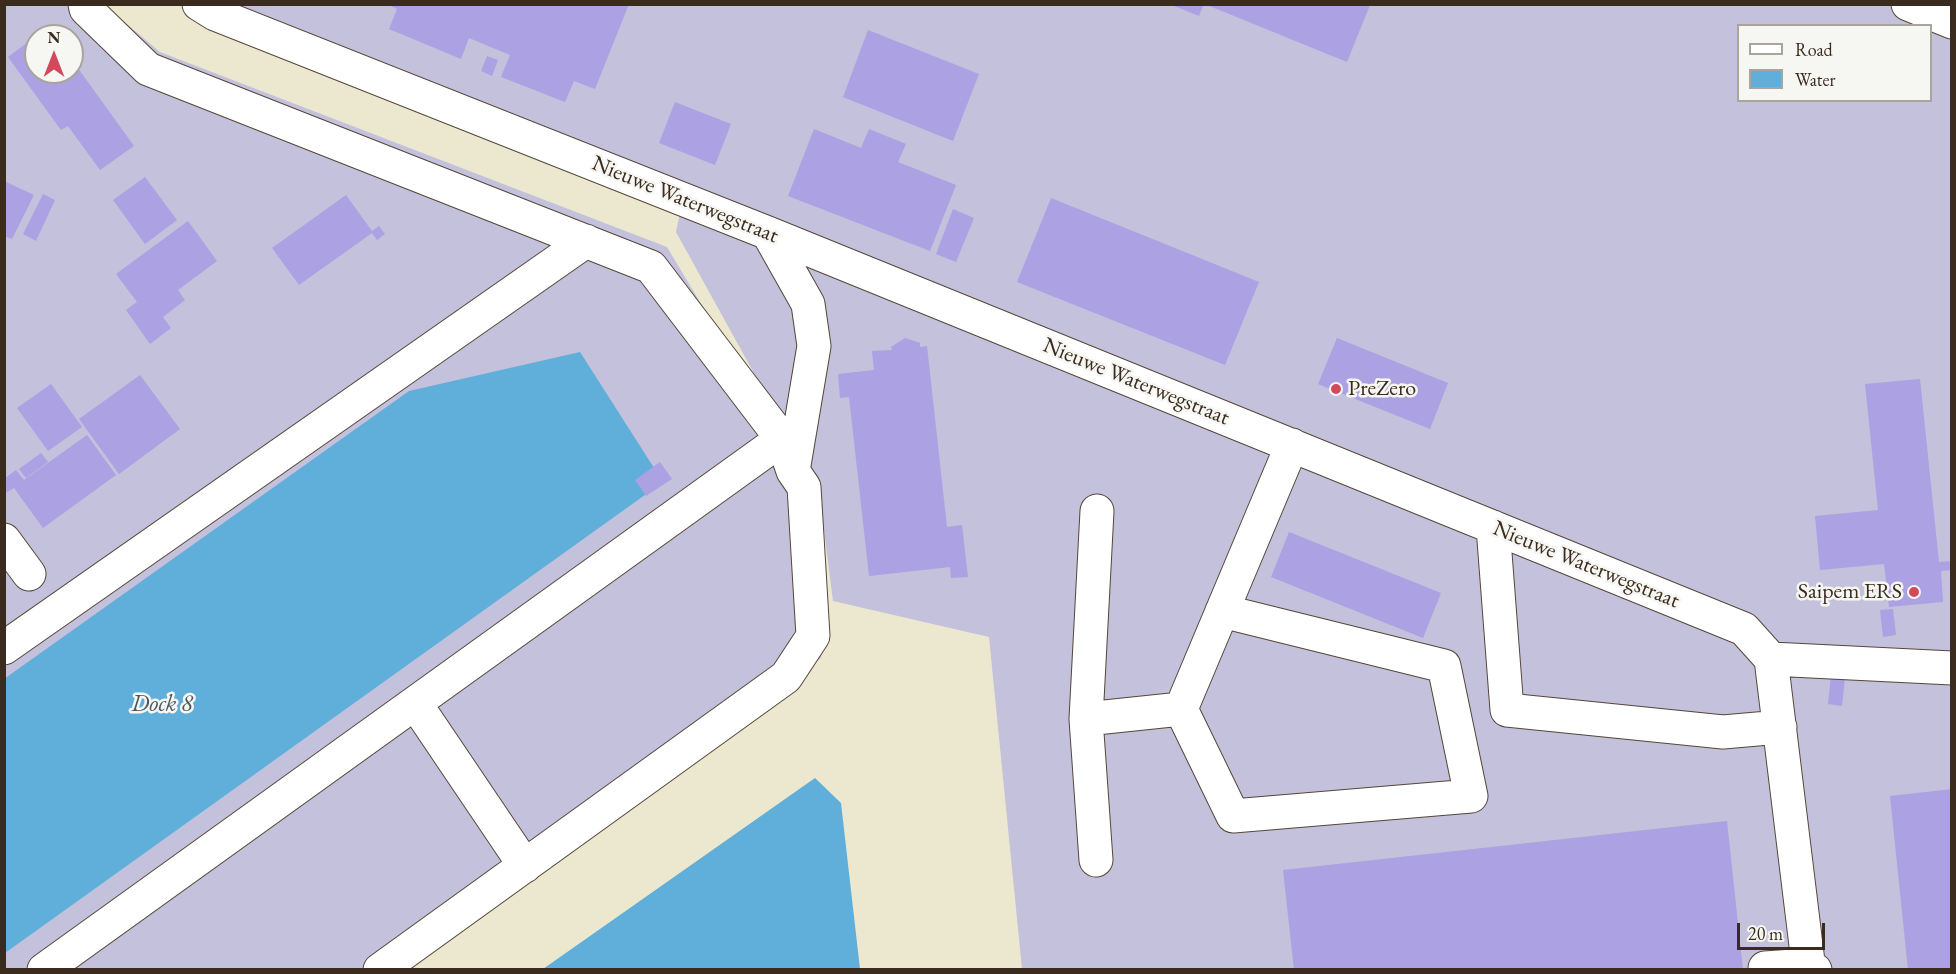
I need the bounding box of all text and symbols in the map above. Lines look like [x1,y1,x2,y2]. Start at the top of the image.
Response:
north arrow [24,24,84,84]
legend [1737,24,1932,102]
text: N [48,27,60,48]
text: Road [1795,38,1833,61]
text: Water [1795,68,1836,91]
street label: Nieuwe Waterwegstraat [588,151,782,249]
street label: Nieuwe Waterwegstraat [1039,333,1233,431]
place label: PreZero [1348,376,1416,402]
marker: PreZero [1329,382,1343,396]
street label: Nieuwe Waterwegstraat [1489,516,1683,614]
place label: Saipem ERS [1798,579,1902,605]
marker: Saipem ERS [1907,585,1921,599]
water label: Dock 8 [131,690,193,718]
scale bar [1740,911,1828,949]
text: 20 m [1748,922,1783,945]

